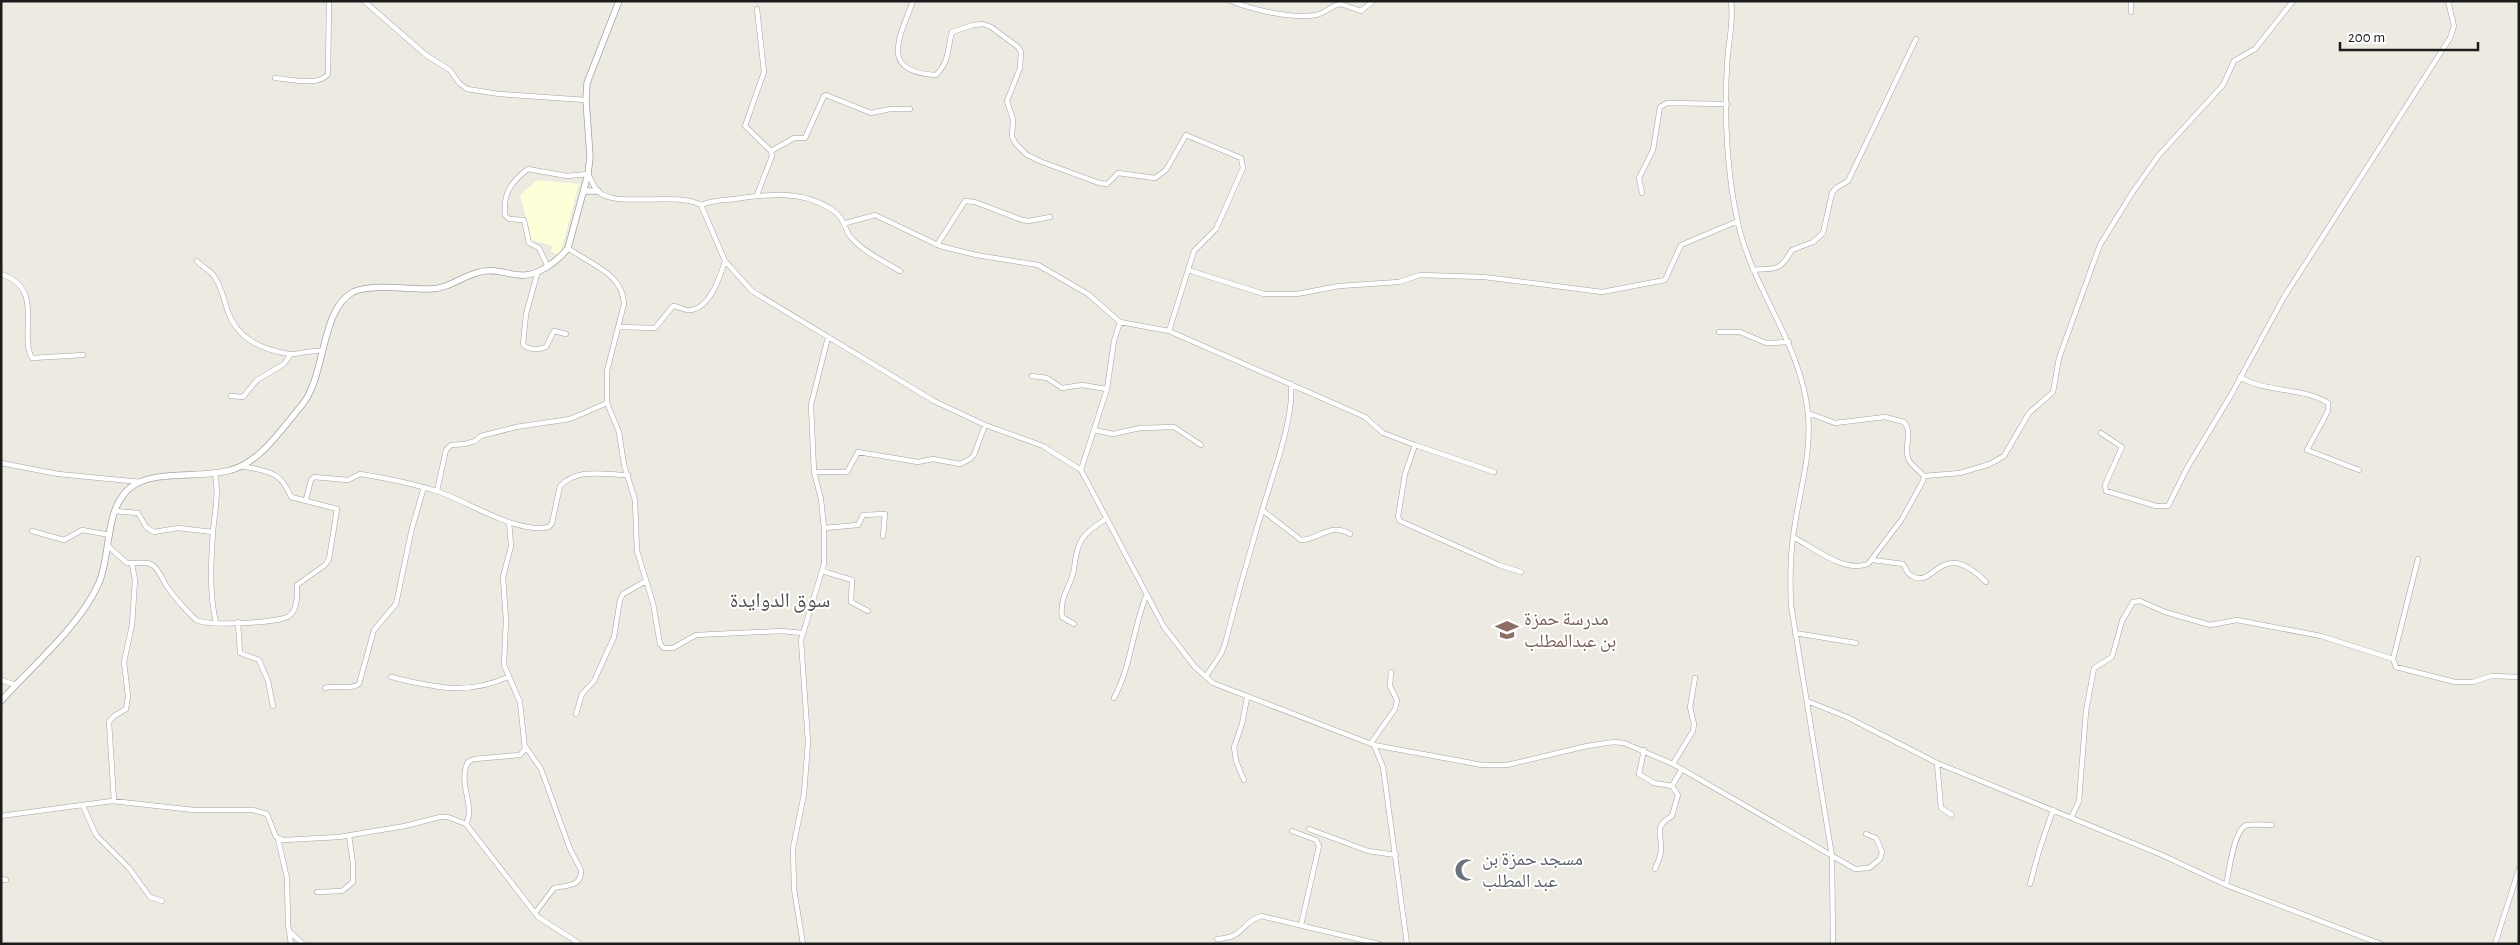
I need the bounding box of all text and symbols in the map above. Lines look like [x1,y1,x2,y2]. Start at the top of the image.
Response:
scale bar [2340,20,2478,52]
text: 200 m [2348,30,2385,45]
district label: سوق الدوايدة [730,590,830,613]
place label: مدرسة حمزة بن عبدالمطلب [1524,610,1616,652]
school or university icon: مدرسة حمزة بن عبدالمطلب [1494,617,1520,643]
place label: مسجد حمزة بن عبد المطلب [1482,850,1583,891]
mosque icon: مسجد حمزة بن عبد المطلب [1453,857,1479,883]

